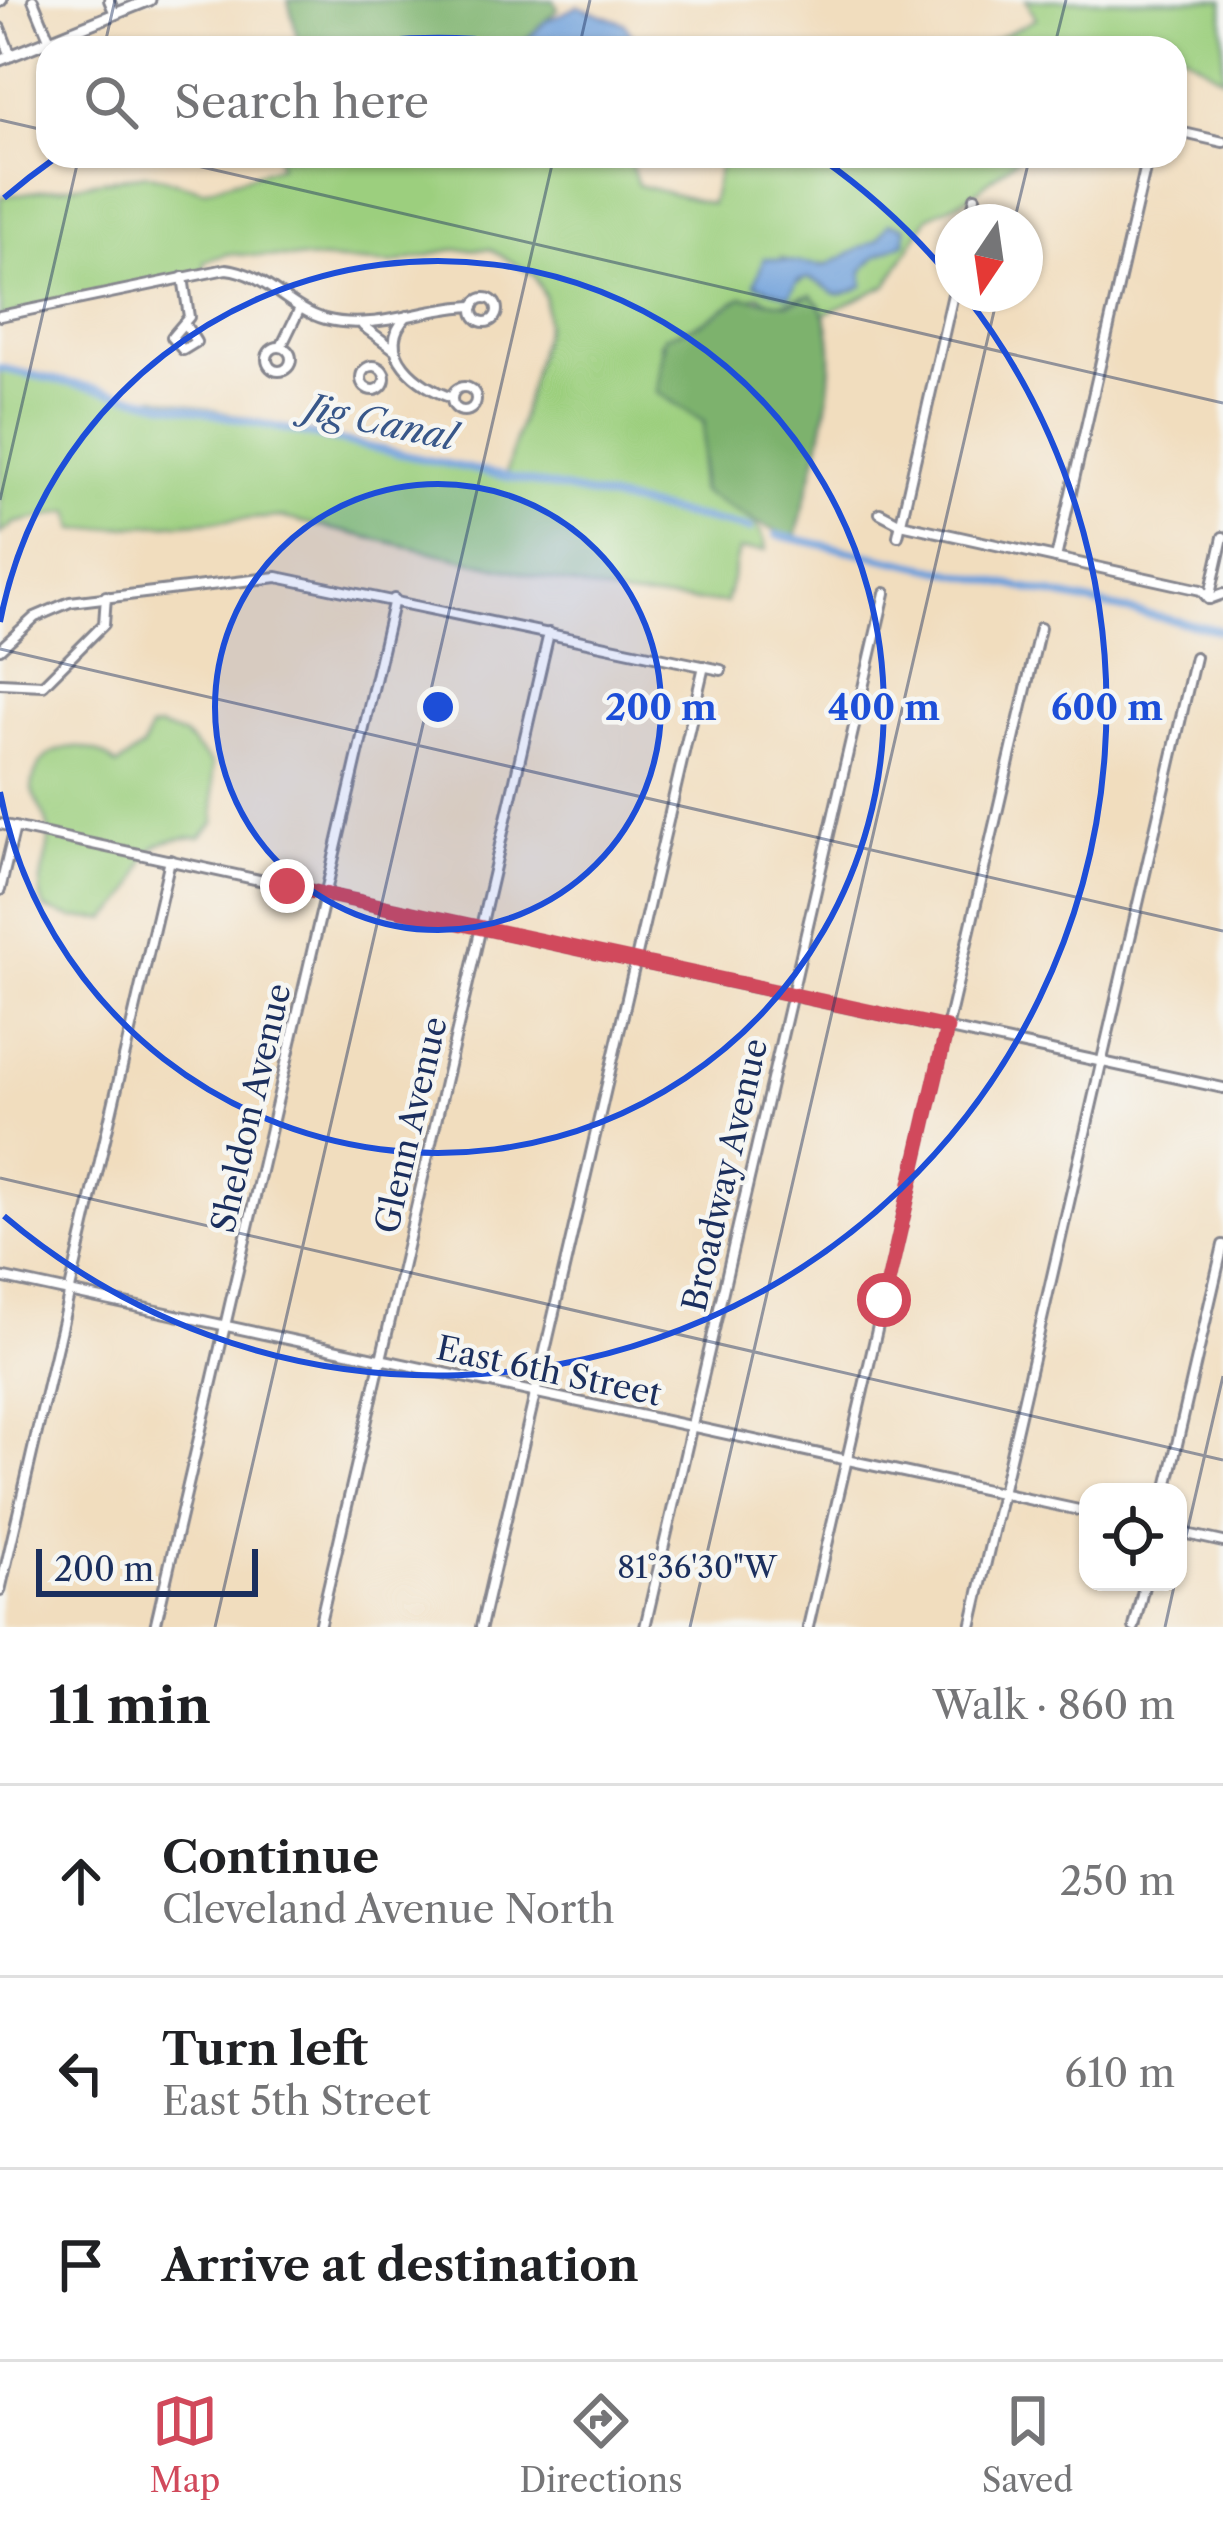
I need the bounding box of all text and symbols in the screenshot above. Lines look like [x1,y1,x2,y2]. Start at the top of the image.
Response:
search box [36,36,1187,168]
icon: search [78,69,144,135]
text: Search here [174,74,429,130]
north arrow [935,204,1043,312]
water label: Jig Canal [292,382,464,460]
text: 200 m [605,685,717,729]
text: 400 m [828,685,940,729]
text: 600 m [1051,685,1163,729]
centre of rings [417,686,459,728]
route end [260,859,314,913]
street label: Sheldon Avenue [202,979,300,1237]
street label: Glenn Avenue [366,1013,456,1237]
street label: Broadway Avenue [674,1035,776,1315]
route start [857,1273,911,1327]
street label: East 6th Street [433,1327,665,1415]
map controls [1079,1483,1187,1591]
button: locate [1079,1483,1187,1591]
scale bar [36,1543,258,1596]
text: 200 m [54,1549,154,1590]
text: 81°36'30"W [617,1549,778,1586]
text: 11 min [48,1674,211,1736]
text: Walk · 860 m [933,1681,1175,1729]
text: Continue [162,1829,379,1885]
icon: ahead [48,1848,114,1914]
text: 250 m [1060,1857,1175,1905]
text: Cleveland Avenue North [162,1885,615,1933]
text: Turn left [162,2021,368,2077]
icon: left [48,2040,114,2106]
text: 610 m [1064,2049,1175,2097]
text: East 5th Street [162,2077,431,2125]
icon: arrive [48,2232,114,2298]
text: Arrive at destination [162,2237,639,2293]
tab: Map [150,2388,220,2501]
tab: Directions [520,2388,683,2501]
tab: Saved [982,2388,1073,2501]

